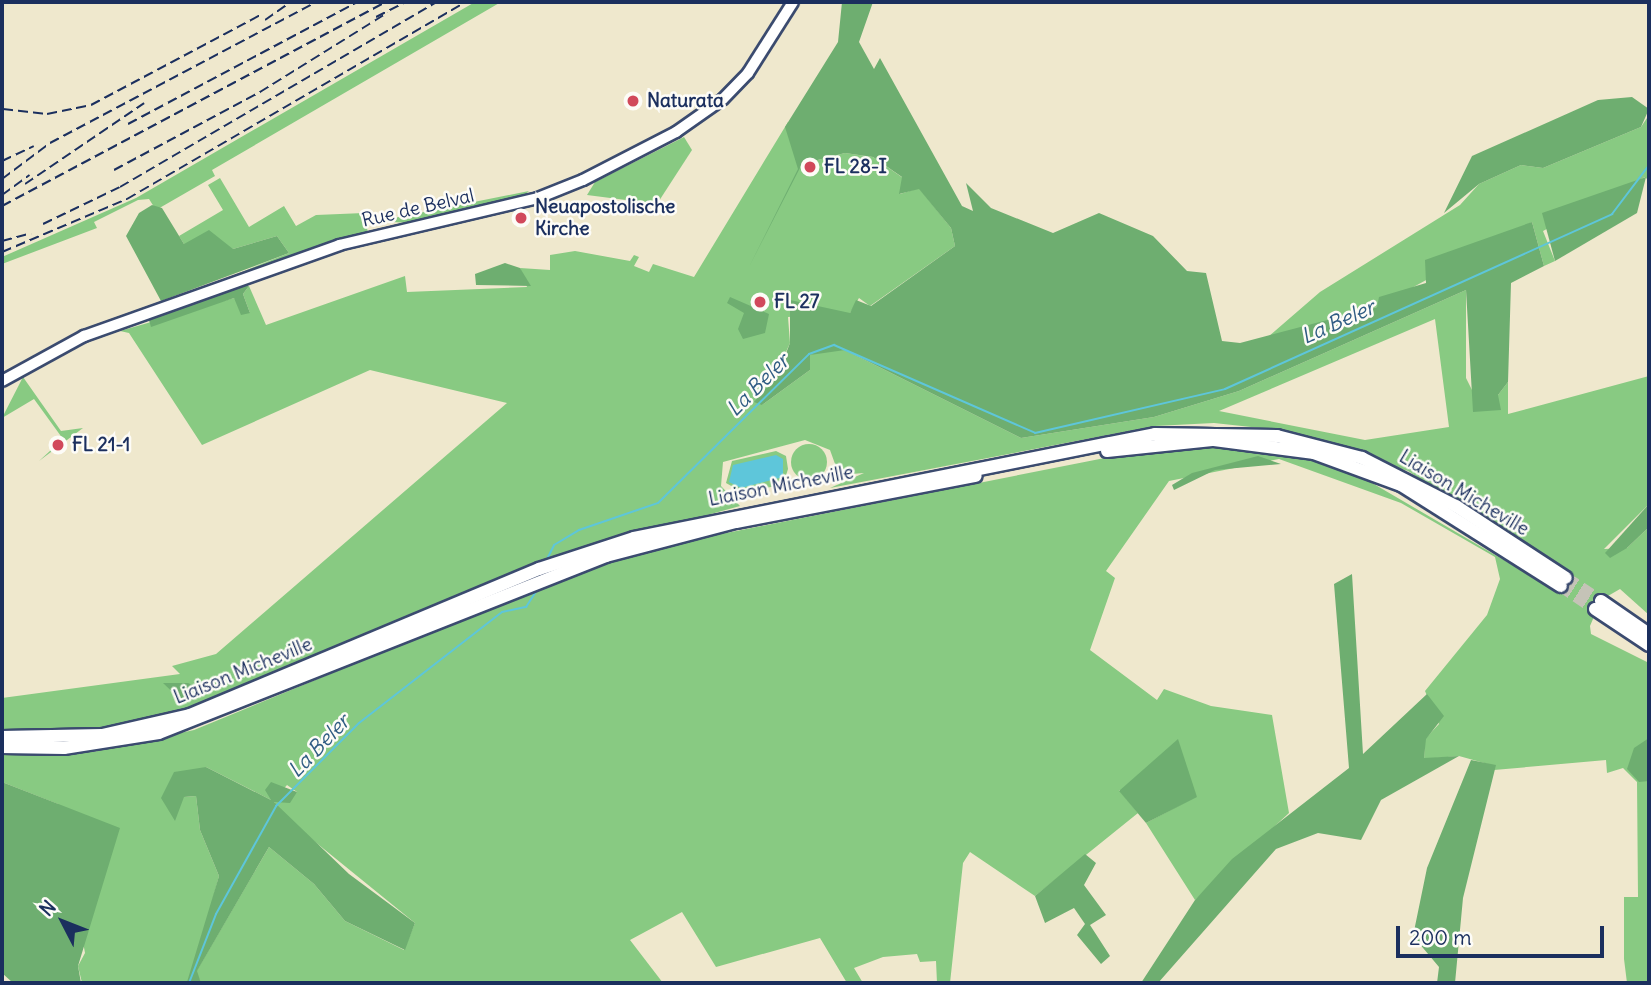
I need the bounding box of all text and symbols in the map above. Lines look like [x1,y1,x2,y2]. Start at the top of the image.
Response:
place label: Naturata [647,90,724,112]
marker: Naturata [625,93,641,109]
place label: FL 28-I [824,156,887,178]
marker: FL 28-I [802,159,818,175]
street label: Rue de Belval [360,184,476,232]
place label: Neuapostolische Kirche [535,196,675,240]
marker: Neuapostolische Kirche [513,210,529,226]
place label: FL 27 [774,291,819,313]
marker: FL 27 [752,294,768,310]
water label: La Beler [1297,295,1379,349]
water label: La Beler [722,349,794,421]
place label: FL 21-1 [72,434,130,456]
marker: FL 21-1 [50,437,66,453]
street label: Liaison Micheville [1395,445,1533,541]
street label: Liaison Micheville [707,461,855,511]
street label: Liaison Micheville [170,633,316,709]
water label: La Beler [283,709,355,783]
north arrow [28,887,98,957]
text: N [34,895,61,921]
scale bar [1399,912,1607,956]
text: 200 m [1409,924,1472,951]

